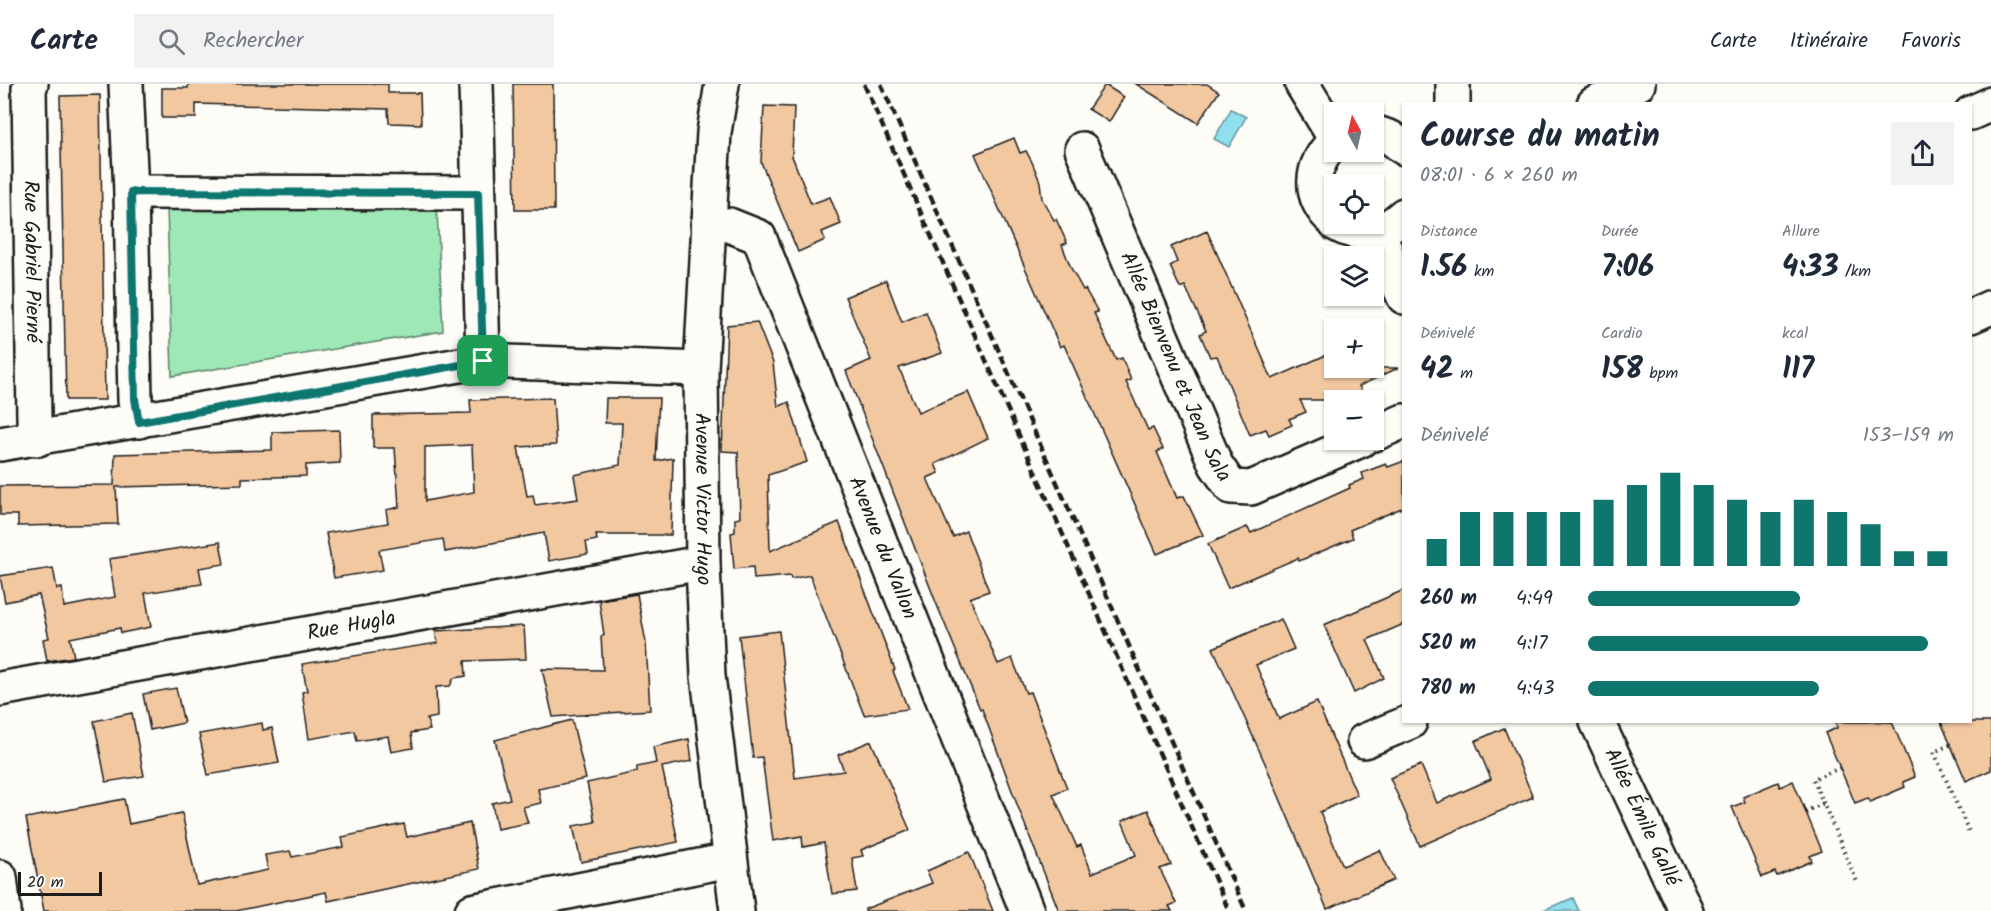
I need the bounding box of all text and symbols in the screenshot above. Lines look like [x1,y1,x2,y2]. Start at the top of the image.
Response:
search box [134,14,554,68]
text: Carte [30,19,98,64]
text: Rechercher [203,24,303,59]
icon: search [155,25,188,58]
text: Carte [1710,25,1757,58]
text: Itinéraire [1790,25,1868,58]
text: Favoris [1901,25,1961,58]
north arrow [1324,102,1384,162]
map controls [1324,102,1384,450]
text: Course du matin [1420,111,1660,164]
button: share [1891,122,1954,185]
text: 08:01 · 6 × 260 m [1420,160,1578,192]
button: locate [1324,174,1384,234]
street label: Rue Gabriel Pierné [14,180,49,344]
text: Distance [1420,219,1478,244]
text: Durée [1601,219,1639,244]
text: Allure [1782,219,1820,244]
text: 1.56 [1420,244,1468,292]
text: 7:06 [1601,244,1654,292]
text: 4:33 [1782,244,1839,292]
button: layers [1324,246,1384,306]
street label: Allée Bienvenu et Jean Sala [1111,247,1240,489]
text: km [1468,259,1494,284]
text: /km [1839,259,1871,284]
button: + [1324,318,1384,378]
text: Dénivelé [1420,321,1475,346]
text: Cardio [1601,321,1642,346]
text: kcal [1782,321,1808,346]
pin [457,335,508,386]
icon: arrive [466,344,499,377]
text: 42 [1420,346,1454,394]
text: 158 [1601,346,1643,394]
text: 117 [1782,346,1814,394]
text: m [1454,361,1473,386]
text: bpm [1643,361,1678,386]
button: − [1324,390,1384,450]
street label: Avenue Victor Hugo [685,413,720,586]
text: Dénivelé [1420,420,1488,452]
text: 153–159 m [1863,420,1954,452]
street label: Avenue du Vallon [839,472,926,624]
text: 260 m [1420,583,1477,615]
text: 4:49 [1516,583,1553,615]
street label: Rue Hugla [304,602,398,650]
text: 520 m [1420,628,1476,660]
text: 4:17 [1516,628,1547,660]
text: 780 m [1420,673,1476,705]
text: 4:43 [1516,673,1554,705]
street label: Allée Émile Gallé [1595,742,1689,892]
scale bar [18,869,102,896]
text: 20 m [27,870,63,895]

